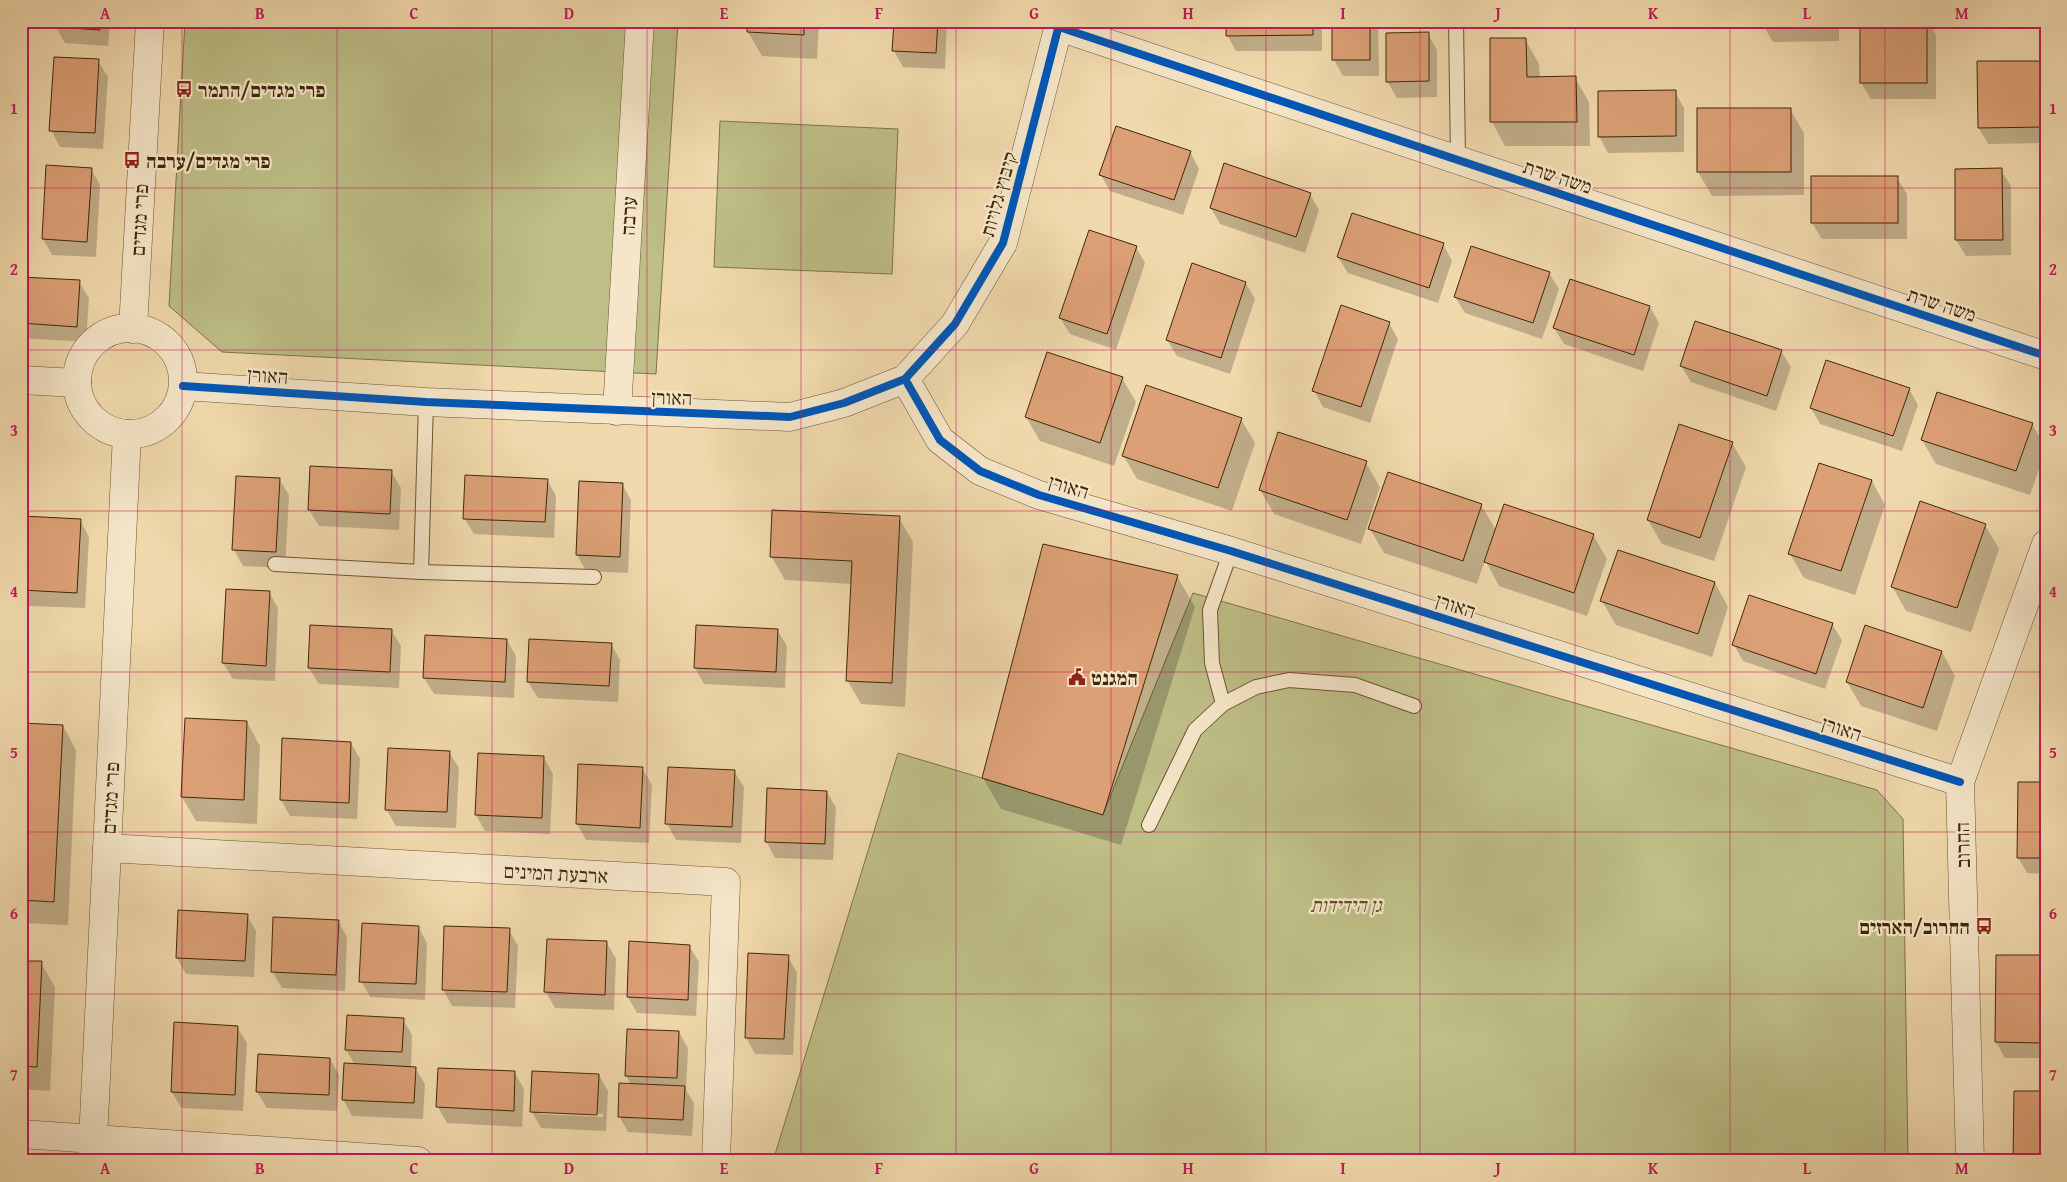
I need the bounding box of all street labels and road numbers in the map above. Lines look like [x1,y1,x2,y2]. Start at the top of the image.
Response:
street label: קיבוץ גלויות [972,148,1024,240]
street label: משה שרת [1520,151,1596,201]
street label: פרי מגדים [123,183,155,257]
street label: ערבה [612,196,644,236]
street label: משה שרת [1904,279,1980,329]
street label: האורן [247,359,289,391]
street label: האורן [651,382,693,412]
street label: האורן [1045,466,1093,506]
street label: האורן [1432,585,1480,625]
street label: האורן [1818,708,1866,748]
street label: פרי מגדים [94,761,126,835]
street label: החרוב [1947,822,1977,868]
street label: ארבעת המינים [503,856,609,890]

